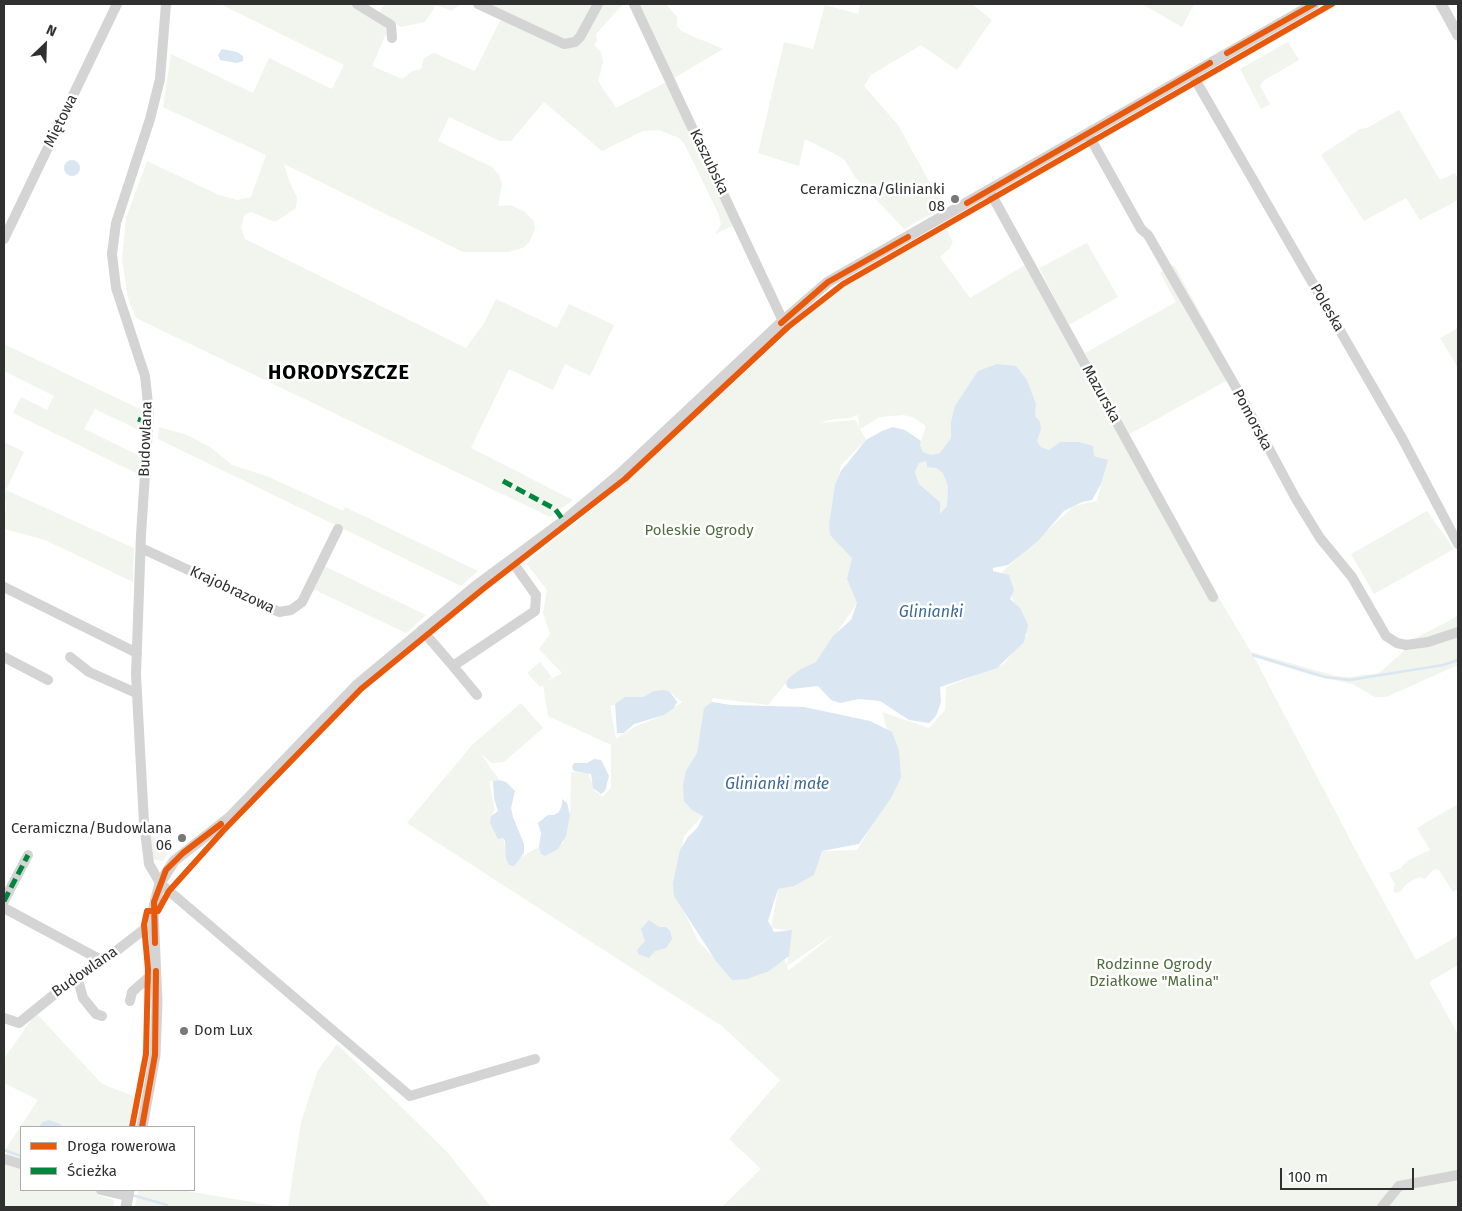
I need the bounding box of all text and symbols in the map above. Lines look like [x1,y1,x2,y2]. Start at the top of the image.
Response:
north arrow [20,20,70,70]
text: N [44,21,59,40]
street label: Miętowa [40,92,82,150]
street label: Kaszubska [685,126,733,198]
place label: Ceramiczna/Glinianki 08 [800,181,945,216]
marker: Ceramiczna/Glinianki 08 [949,193,961,205]
street label: Poleska [1306,281,1348,335]
district label: HORODYSZCZE [267,361,411,385]
street label: Mazurska [1078,362,1124,426]
street label: Pomorska [1228,386,1276,454]
street label: Budowlana [136,401,156,477]
park label: Poleskie Ogrody [644,522,754,540]
street label: Krajobrazowa [187,563,277,617]
water label: Glinianki [899,603,963,623]
water label: Glinianki małe [725,775,829,795]
place label: Ceramiczna/Budowlana 06 [11,820,172,855]
marker: Ceramiczna/Budowlana 06 [176,832,188,844]
street label: Budowlana [49,943,121,1001]
park label: Rodzinne Ogrody Działkowe "Malina" [1089,956,1219,991]
place label: Dom Lux [194,1022,252,1040]
marker: Dom Lux [178,1025,190,1037]
legend [20,1126,195,1191]
text: Droga rowerowa [67,1137,176,1155]
scale bar [1282,1158,1416,1190]
text: Ścieżka [67,1162,117,1180]
text: 100 m [1288,1168,1328,1186]

